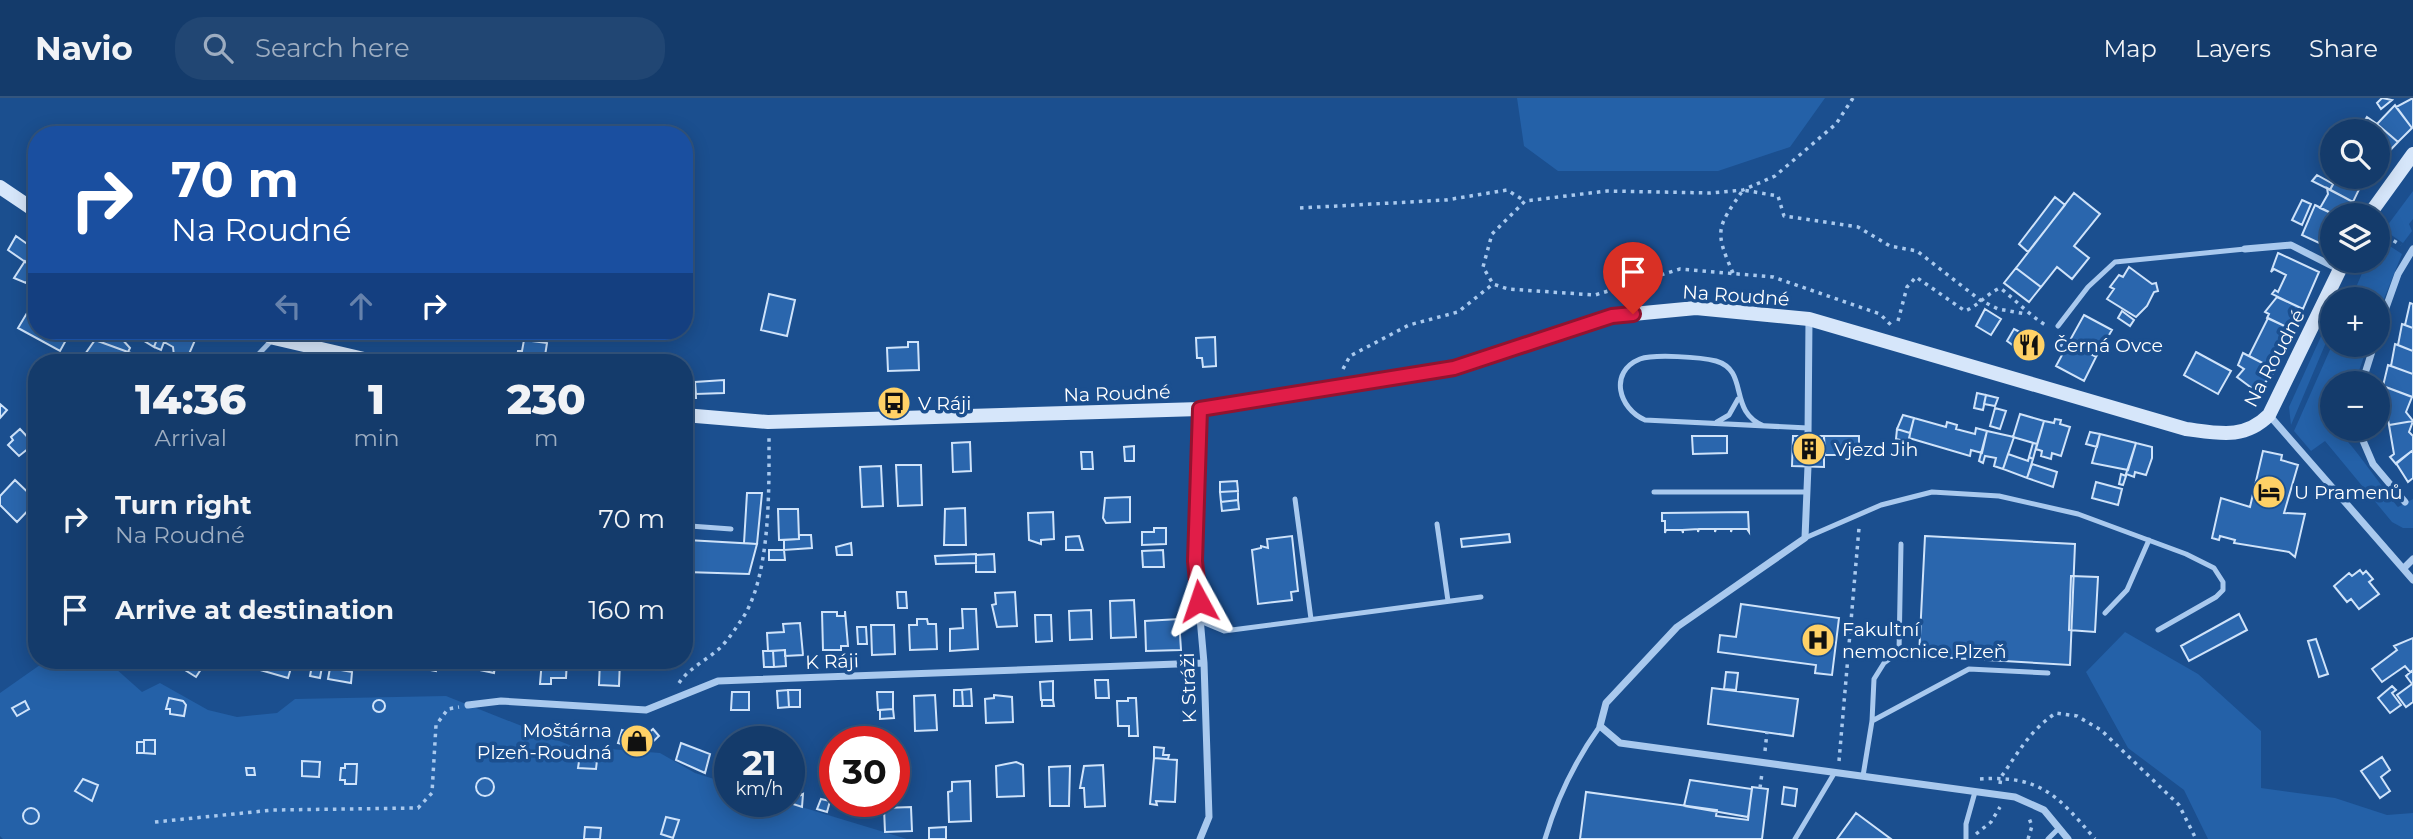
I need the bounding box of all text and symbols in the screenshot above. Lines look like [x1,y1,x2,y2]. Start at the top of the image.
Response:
search box [175,17,665,80]
text: Navio [35,28,133,68]
icon: search [199,29,237,67]
text: Search here [255,32,410,64]
text: Map [2103,34,2157,63]
text: Layers [2195,34,2271,63]
text: Share [2309,34,2378,63]
map controls [2320,119,2390,441]
button: search [2320,119,2390,189]
text: 70 m [171,150,299,209]
icon: right [56,154,147,245]
button: layers [2320,203,2390,273]
text: Na Roudné [171,210,352,249]
pin [1603,242,1663,314]
icon: arrive [1614,253,1652,291]
street label: Na Roudné [1682,280,1790,311]
icon: left [269,287,307,325]
icon: ahead [342,287,380,325]
icon: right [415,287,453,325]
button: + [2320,287,2390,357]
street label: Na Roudné [2239,305,2310,411]
restaurant icon: Černá Ovce [2010,326,2048,364]
place label: Černá Ovce [2054,334,2163,357]
button: − [2320,371,2390,441]
text: 14:36 [135,373,246,425]
text: 1 [368,373,385,425]
text: 230 [507,373,586,425]
street label: Na Roudné [1063,380,1171,407]
bus stop icon: V Ráji [875,384,913,422]
place label: V Ráji [918,392,971,415]
text: Arrival [154,424,227,452]
text: min [353,424,400,452]
text: m [534,424,558,452]
building icon: Vjezd Jih [1790,430,1828,468]
place label: Vjezd Jih [1834,438,1918,461]
hotel icon: U Pramenů [2250,473,2288,511]
place label: U Pramenů [2294,481,2403,504]
text: Turn right [115,489,251,521]
icon: right [56,500,94,538]
text: 70 m [599,503,665,535]
text: Na Roudné [115,521,245,549]
position arrow [1162,564,1236,638]
icon: arrive [56,591,94,629]
text: Arrive at destination [115,594,394,626]
text: 160 m [588,594,665,626]
place label: Fakultní nemocnice Plzeň [1842,618,2007,663]
hospital icon: Fakultní nemocnice Plzeň [1799,621,1837,659]
street label: K Ráji [805,649,859,674]
street label: K Stráži [1176,652,1201,724]
place label: Moštárna Plzeň-Roudná [477,719,612,764]
shop icon: Moštárna Plzeň-Roudná [618,722,656,760]
speed limit sign: 30 [819,726,910,817]
text: 21 [742,741,777,784]
text: km/h [735,778,784,800]

